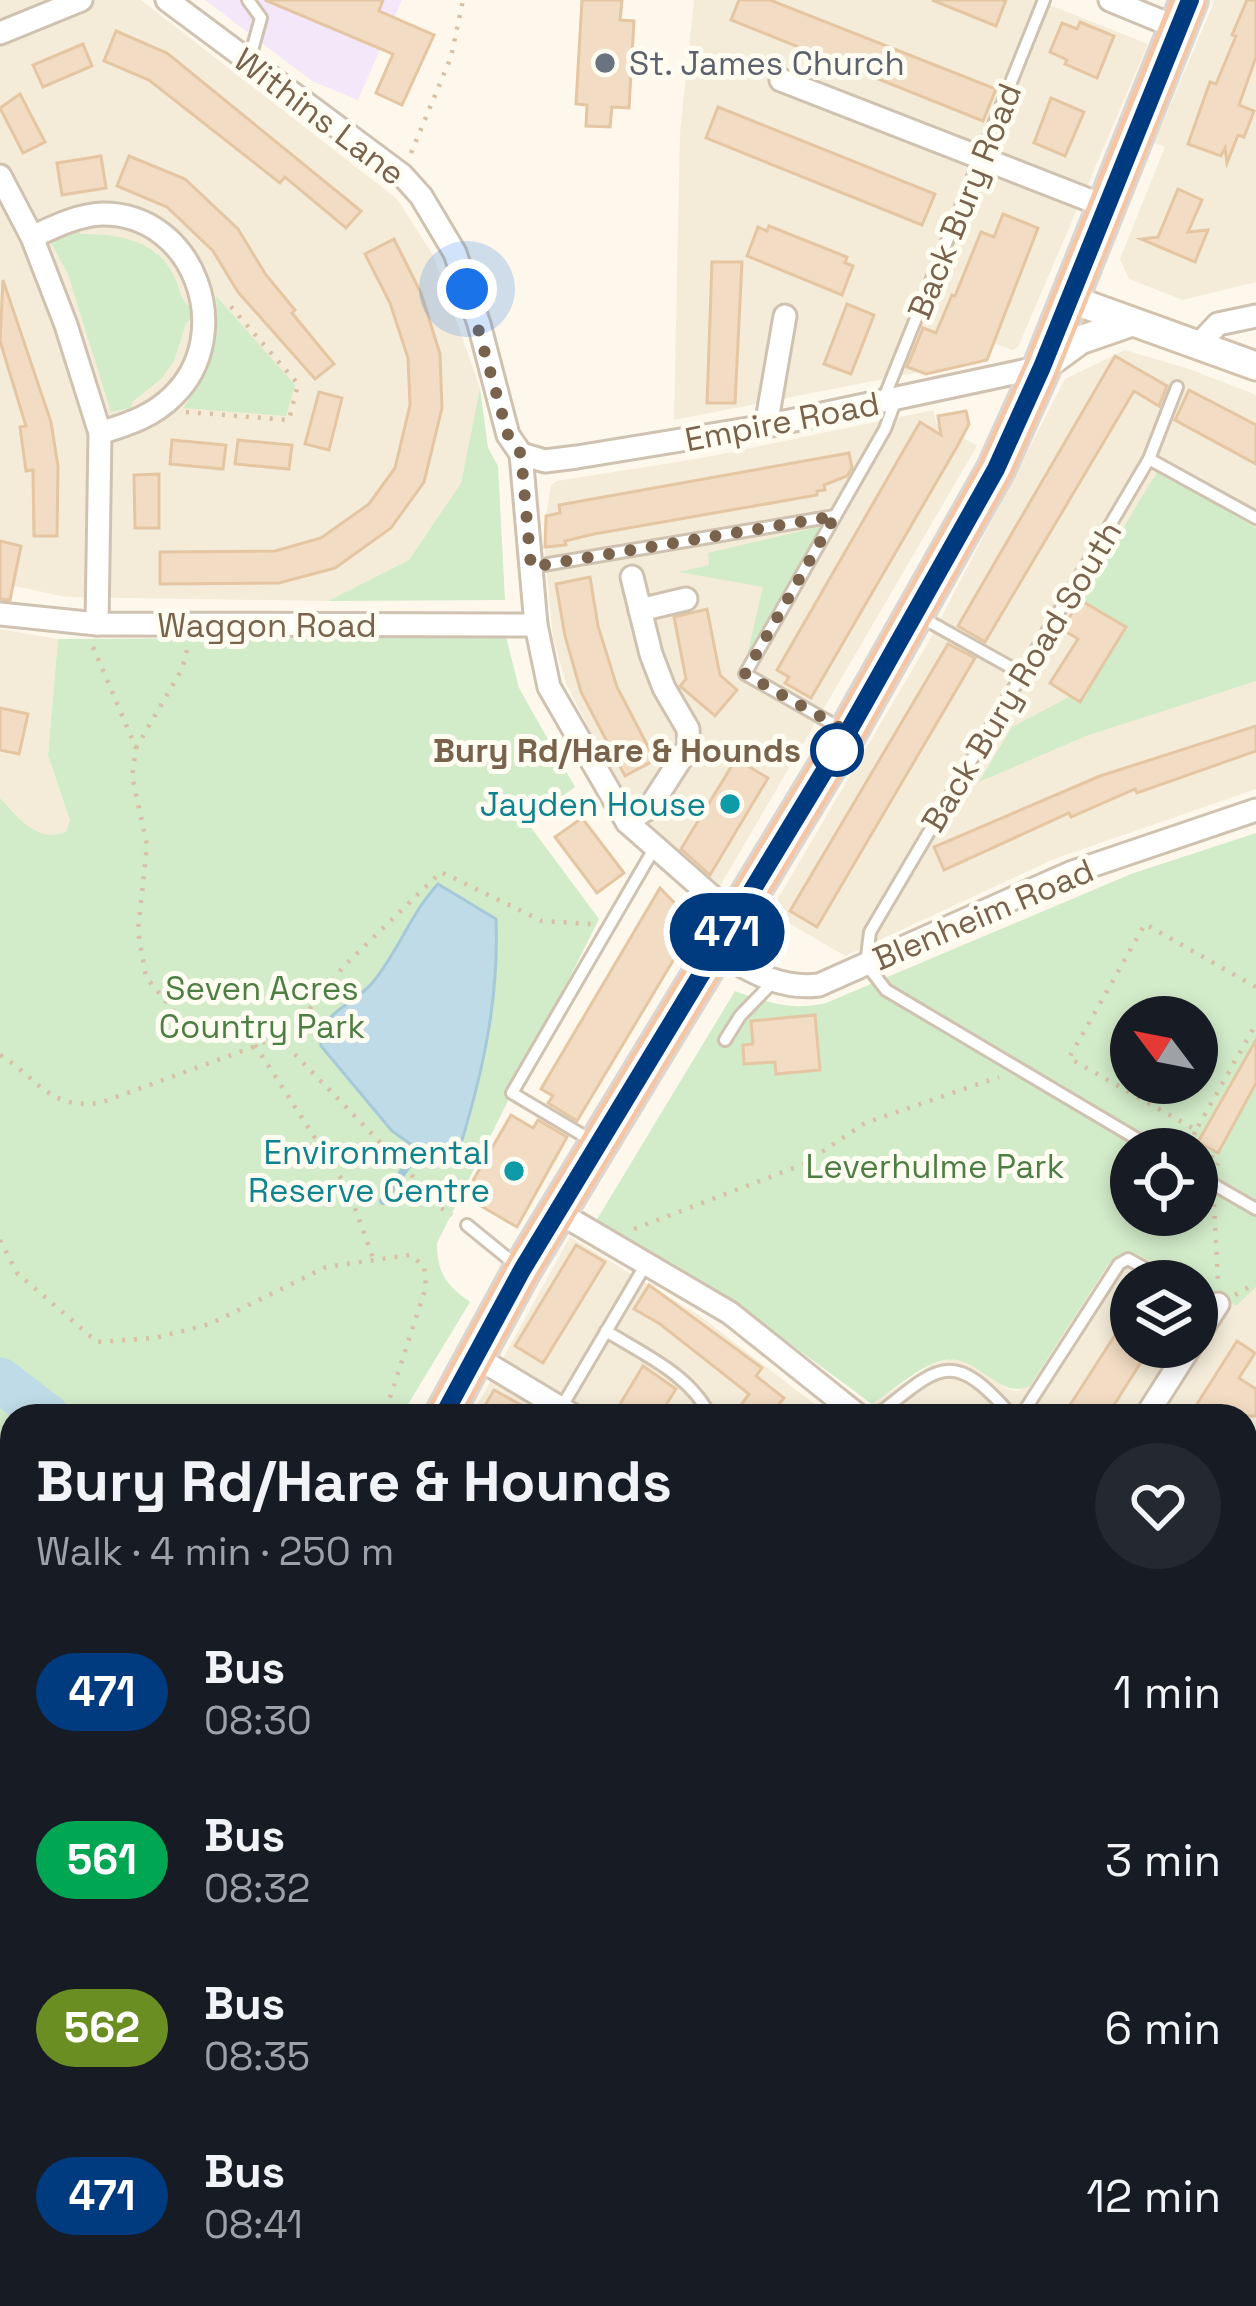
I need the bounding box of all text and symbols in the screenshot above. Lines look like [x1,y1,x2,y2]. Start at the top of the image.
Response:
street label: Withins Lane [226,39,413,195]
place label: St. James Church [629,43,905,85]
marker: St. James Church [592,50,618,76]
street label: Back Bury Road [899,77,1031,325]
your location [437,259,497,319]
street label: Empire Road [681,383,883,461]
street label: Back Bury Road South [912,513,1131,840]
street label: Waggon Road [157,605,377,647]
marker: Bury Rd/Hare & Hounds [812,725,862,775]
place label: Bury Rd/Hare & Hounds [433,730,801,772]
place label: Jayden House [480,784,706,826]
marker: Jayden House [717,791,743,817]
street label: Blenheim Road [867,850,1100,980]
line badge: 471 [658,893,796,971]
text: 471 [694,905,760,958]
park label: Seven Acres Country Park [159,968,365,1048]
north arrow [1110,996,1218,1104]
map controls [1110,996,1218,1368]
button: locate [1110,1128,1218,1236]
place label: Environmental Reserve Centre [248,1132,490,1212]
park label: Leverhulme Park [805,1146,1065,1188]
marker: Environmental Reserve Centre [501,1158,527,1184]
button: layers [1110,1260,1218,1368]
button: heart [1095,1443,1221,1569]
text: Bury Rd/Hare & Hounds [36,1445,672,1518]
text: Walk · 4 min · 250 m [36,1527,394,1576]
text: Bus [204,1639,285,1696]
text: 1 min [1113,1664,1221,1721]
text: 471 [69,1665,135,1718]
text: 08:30 [204,1696,312,1745]
text: Bus [204,1807,285,1864]
text: 3 min [1105,1832,1221,1889]
text: 561 [67,1833,137,1886]
text: 08:32 [204,1864,310,1913]
text: Bus [204,1975,285,2032]
text: 6 min [1105,2000,1221,2057]
text: 562 [64,2001,140,2054]
text: 08:35 [204,2032,310,2081]
text: Bus [204,2143,285,2200]
text: 12 min [1086,2168,1221,2225]
text: 471 [69,2169,135,2222]
text: 08:41 [204,2200,303,2249]

